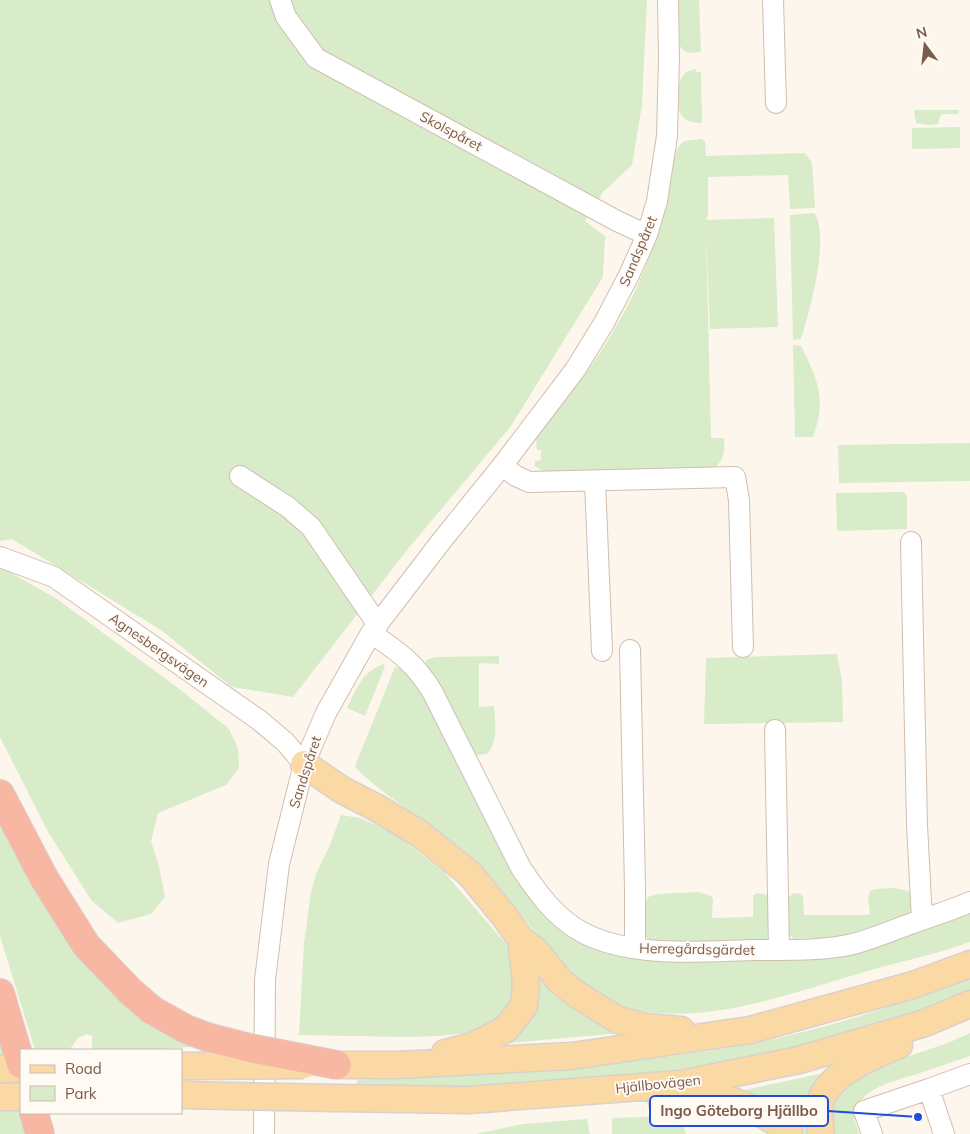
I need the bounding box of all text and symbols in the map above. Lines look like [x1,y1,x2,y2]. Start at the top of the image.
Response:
north arrow [900,20,950,70]
text: N [914,22,929,43]
street label: Skolspåret [417,107,485,155]
street label: Sandspåret [615,213,661,289]
street label: Agnesbergsvägen [106,609,212,691]
street label: Sandspåret [285,733,325,810]
street label: Herregårdsgärdet [639,939,755,959]
legend [20,1049,182,1114]
text: Road [65,1059,102,1078]
street label: Hjällbovägen [615,1071,701,1097]
text: Park [65,1084,97,1103]
callout: Ingo Göteborg Hjällbo [650,1096,828,1126]
text: Ingo Göteborg Hjällbo [660,1101,818,1120]

